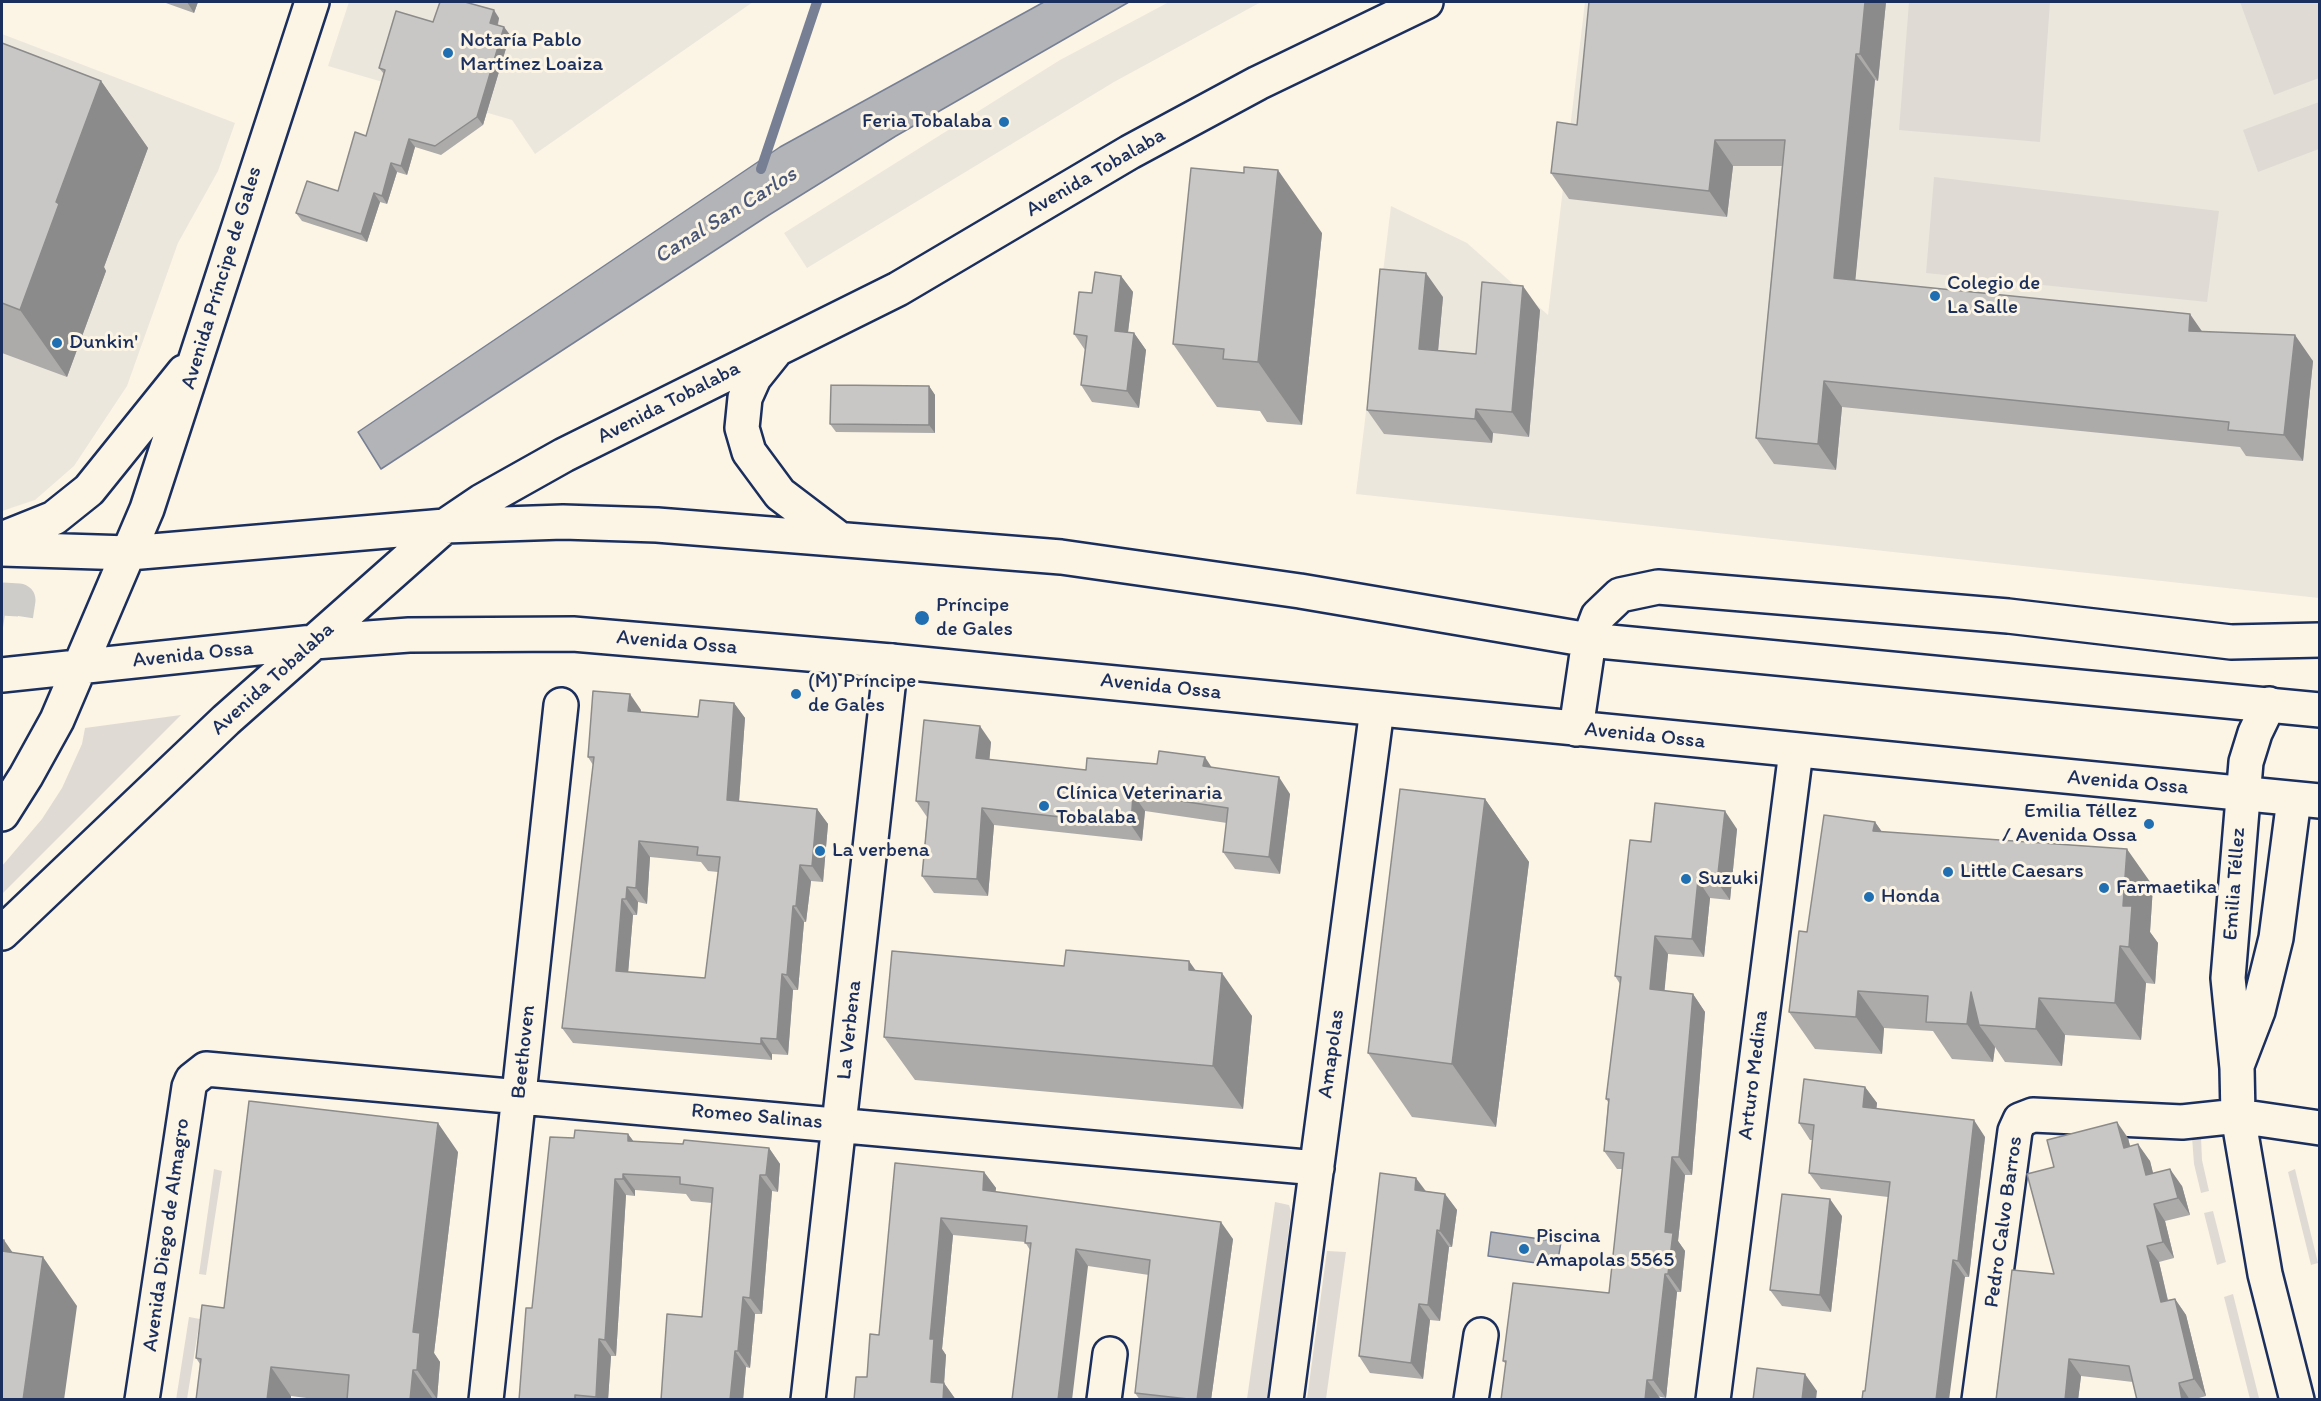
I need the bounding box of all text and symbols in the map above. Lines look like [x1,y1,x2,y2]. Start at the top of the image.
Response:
place label: Notaría Pablo Martínez Loaiza [460,28,603,78]
marker: Notaría Pablo Martínez Loaiza [441,46,455,60]
place label: Feria Tobalaba [862,109,992,135]
marker: Feria Tobalaba [997,115,1011,129]
street label: Avenida Tobalaba [1022,123,1170,223]
water label: Canal San Carlos [650,162,802,270]
street label: Avenida Príncipe de Gales [176,164,268,392]
place label: Colegio de La Salle [1947,271,2040,321]
marker: Colegio de La Salle [1928,289,1942,303]
place label: Dunkin' [69,330,138,356]
marker: Dunkin' [50,336,64,350]
street label: Avenida Tobalaba [593,356,745,450]
place label: Príncipe de Gales [936,593,1013,643]
marker: Príncipe de Gales [913,609,931,627]
street label: Avenida Tobalaba [206,617,340,741]
street label: Avenida Ossa [615,625,739,661]
street label: Avenida Ossa [131,636,255,674]
street label: Avenida Ossa [1099,668,1223,706]
place label: (M) Príncipe de Gales [808,669,916,719]
marker: (M) Príncipe de Gales [789,687,803,701]
street label: Avenida Ossa [1583,717,1707,755]
street label: Avenida Ossa [2066,765,2190,801]
place label: Clínica Veterinaria Tobalaba [1056,781,1222,831]
marker: Clínica Veterinaria Tobalaba [1037,799,1051,813]
place label: Emilia Téllez / Avenida Ossa [2002,799,2137,849]
marker: Emilia Téllez / Avenida Ossa [2142,817,2156,831]
street label: Emilia Téllez [2218,827,2252,941]
place label: La verbena [832,838,930,864]
marker: La verbena [813,844,827,858]
place label: Little Caesars [1960,859,2084,885]
marker: Little Caesars [1941,865,1955,879]
place label: Suzuki [1698,866,1759,892]
marker: Suzuki [1679,872,1693,886]
place label: Farmaetika [2116,875,2217,901]
marker: Farmaetika [2097,881,2111,895]
place label: Honda [1881,884,1940,910]
marker: Honda [1862,890,1876,904]
street label: La Verbena [832,979,868,1081]
street label: Beethoven [507,1004,541,1100]
street label: Amapolas [1313,1008,1351,1100]
street label: Arturo Medina [1734,1009,1774,1141]
street label: Romeo Salinas [690,1099,824,1135]
street label: Avenida Diego de Almagro [138,1117,196,1353]
street label: Pedro Calvo Barros [1980,1135,2028,1309]
place label: Piscina Amapolas 5565 [1536,1224,1674,1274]
marker: Piscina Amapolas 5565 [1517,1242,1531,1256]

